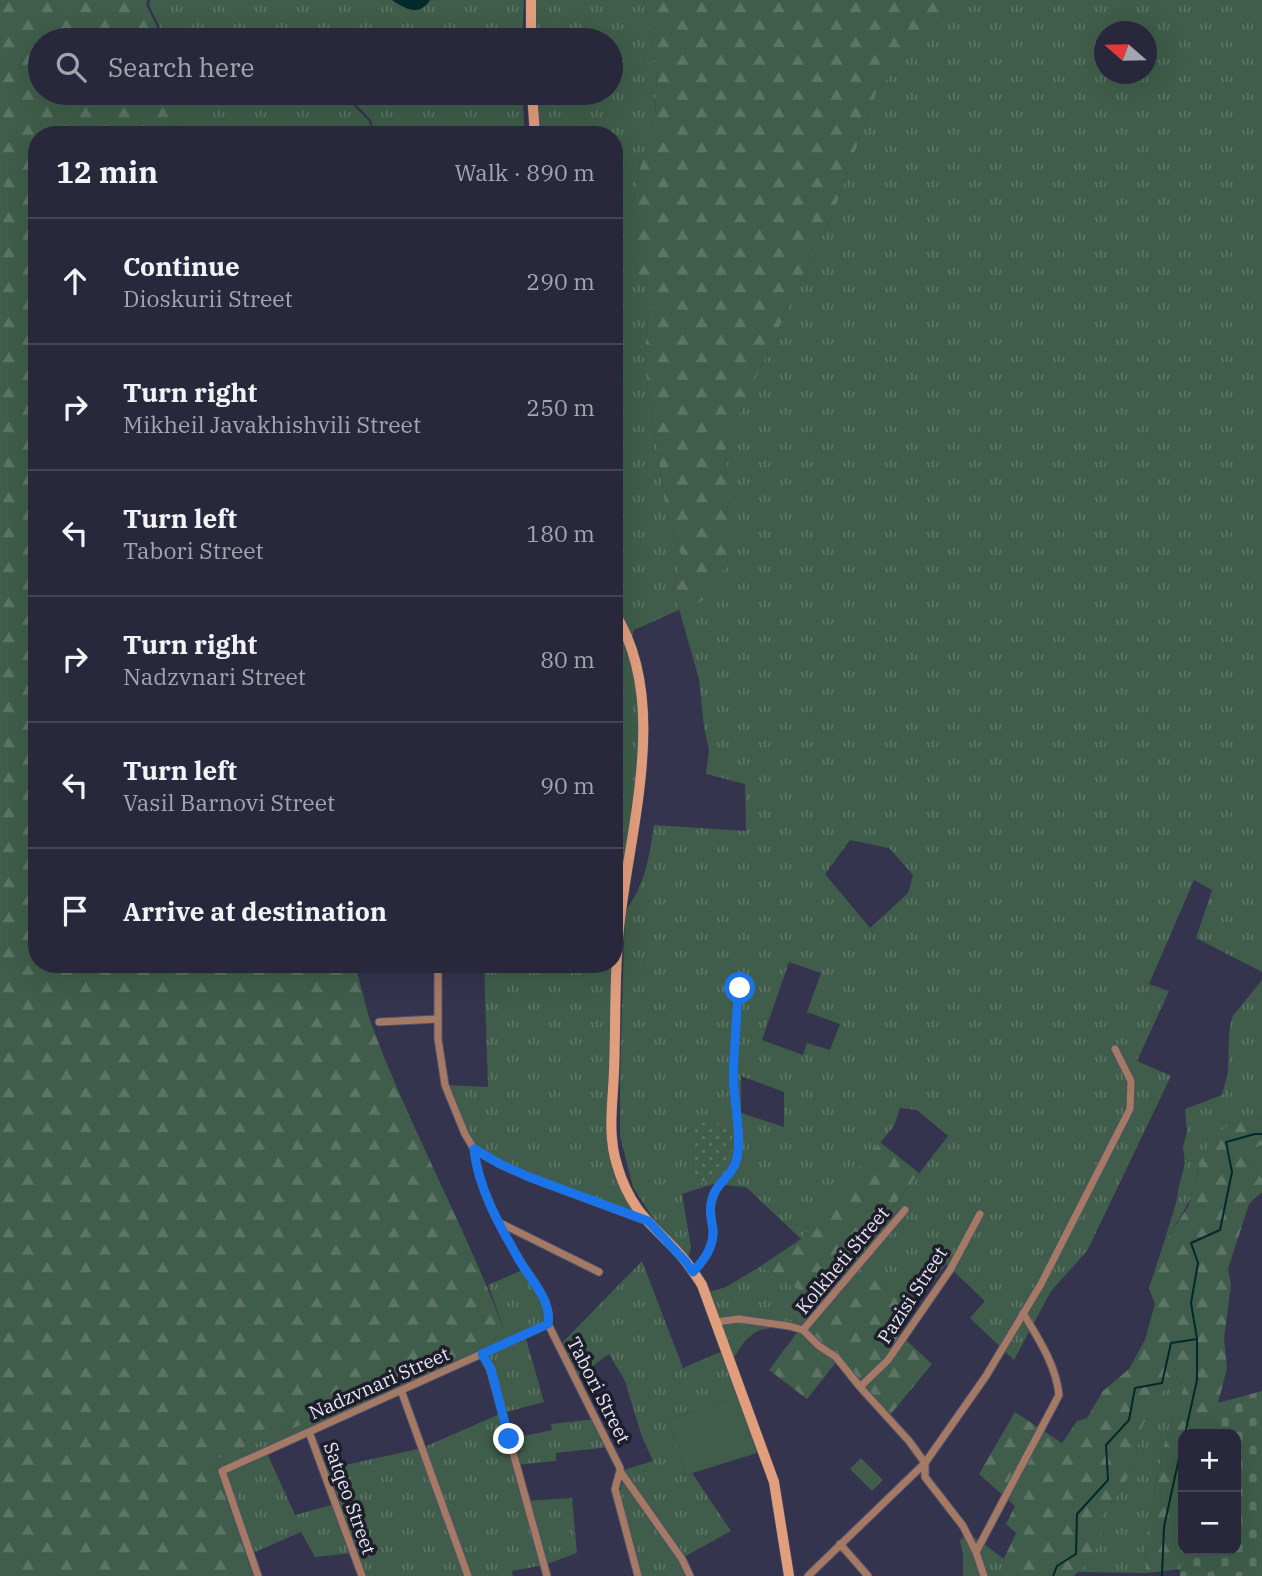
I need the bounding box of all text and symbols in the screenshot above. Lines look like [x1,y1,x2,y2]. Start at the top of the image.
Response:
north arrow [1094,21,1157,84]
search box [28,28,623,105]
icon: search [52,48,90,86]
text: Search here [108,50,254,84]
text: 12 min [56,152,158,191]
text: Walk · 890 m [454,157,595,187]
text: Continue [123,249,240,283]
icon: ahead [56,262,94,300]
text: 290 m [526,266,595,296]
text: Dioskurii Street [123,283,293,313]
text: Turn right [123,375,257,409]
icon: right [56,388,94,426]
text: 250 m [526,392,595,422]
text: Mikheil Javakhishvili Street [123,409,421,439]
text: Turn left [123,501,237,535]
icon: left [56,514,94,552]
text: 180 m [526,518,595,548]
text: Tabori Street [123,535,264,565]
text: Turn right [123,627,257,661]
icon: right [56,640,94,678]
text: 80 m [540,644,595,674]
text: Nadzvnari Street [123,661,306,691]
text: Turn left [123,753,237,787]
icon: left [56,766,94,804]
text: 90 m [540,770,595,800]
text: Vasil Barnovi Street [123,787,335,817]
icon: arrive [56,892,94,930]
text: Arrive at destination [123,894,387,928]
route start [724,972,755,1003]
street label: Kolkheti Street [790,1201,894,1319]
street label: Pazisi Street [872,1242,952,1348]
street label: Tabori Street [562,1333,636,1448]
street label: Nadzvnari Street [305,1341,453,1425]
route end [493,1423,524,1454]
map controls [1178,1429,1241,1555]
button: + [1178,1429,1241,1492]
street label: Satqeo Street [319,1438,382,1558]
button: − [1178,1492,1241,1555]

